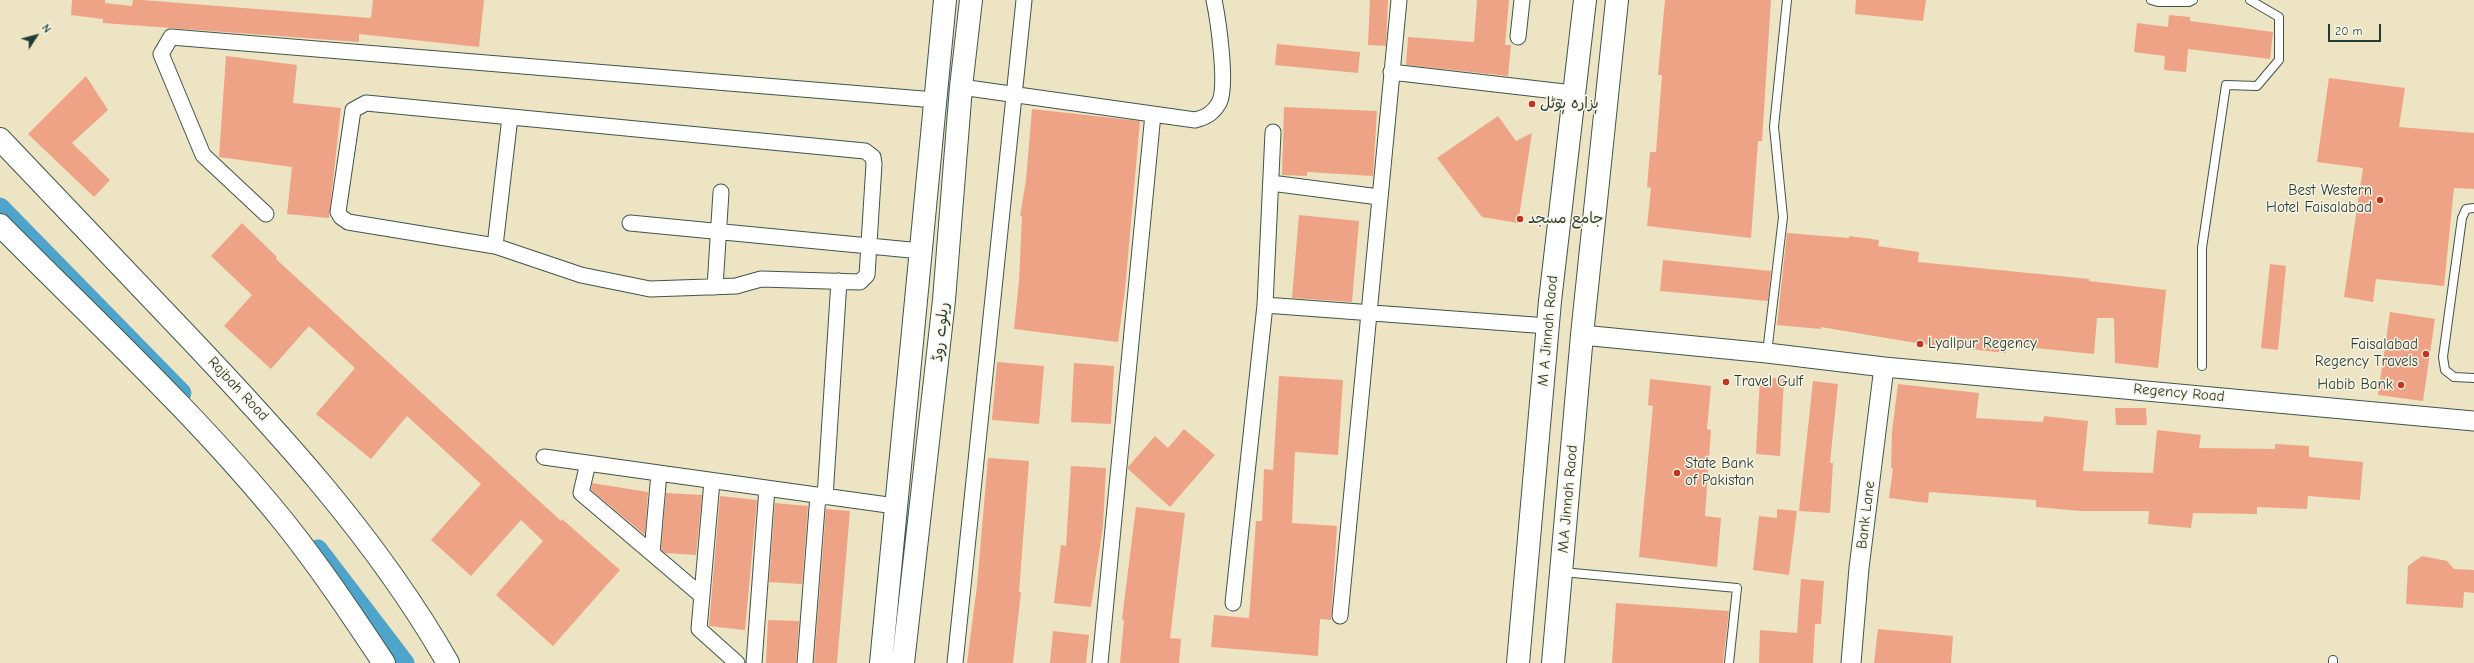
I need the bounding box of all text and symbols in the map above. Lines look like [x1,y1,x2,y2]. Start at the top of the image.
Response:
north arrow [16,16,56,56]
scale bar [2330,16,2383,42]
text: N [39,22,53,35]
text: 20 m [2335,24,2363,38]
place label: ہزارہ ہوٹل [1540,95,1599,113]
marker: ہزارہ ہوٹل [1527,99,1537,109]
place label: Best Western Hotel Faisalabad [2266,182,2372,217]
marker: Best Western Hotel Faisalabad [2375,195,2385,205]
place label: جامع مسجد [1528,210,1603,228]
marker: جامع مسجد [1515,214,1525,224]
street label: M A Jinnah Raod [1534,275,1562,387]
street label: ریلوے روڈ [929,301,953,363]
place label: Lyallpur Regency [1928,335,2037,353]
place label: Faisalabad Regency Travels [2315,336,2418,371]
marker: Lyallpur Regency [1915,339,1925,349]
marker: Faisalabad Regency Travels [2421,349,2431,359]
street label: Rajbah Road [204,353,272,425]
place label: Travel Gulf [1734,373,1803,391]
place label: Habib Bank [2317,376,2393,394]
marker: Travel Gulf [1721,377,1731,387]
street label: Regency Road [2133,380,2225,406]
marker: Habib Bank [2396,380,2406,390]
street label: M.A Jinnah Raod [1554,444,1582,554]
place label: State Bank of Pakistan [1685,455,1754,490]
marker: State Bank of Pakistan [1672,468,1682,478]
street label: Bank Lane [1853,480,1879,550]

